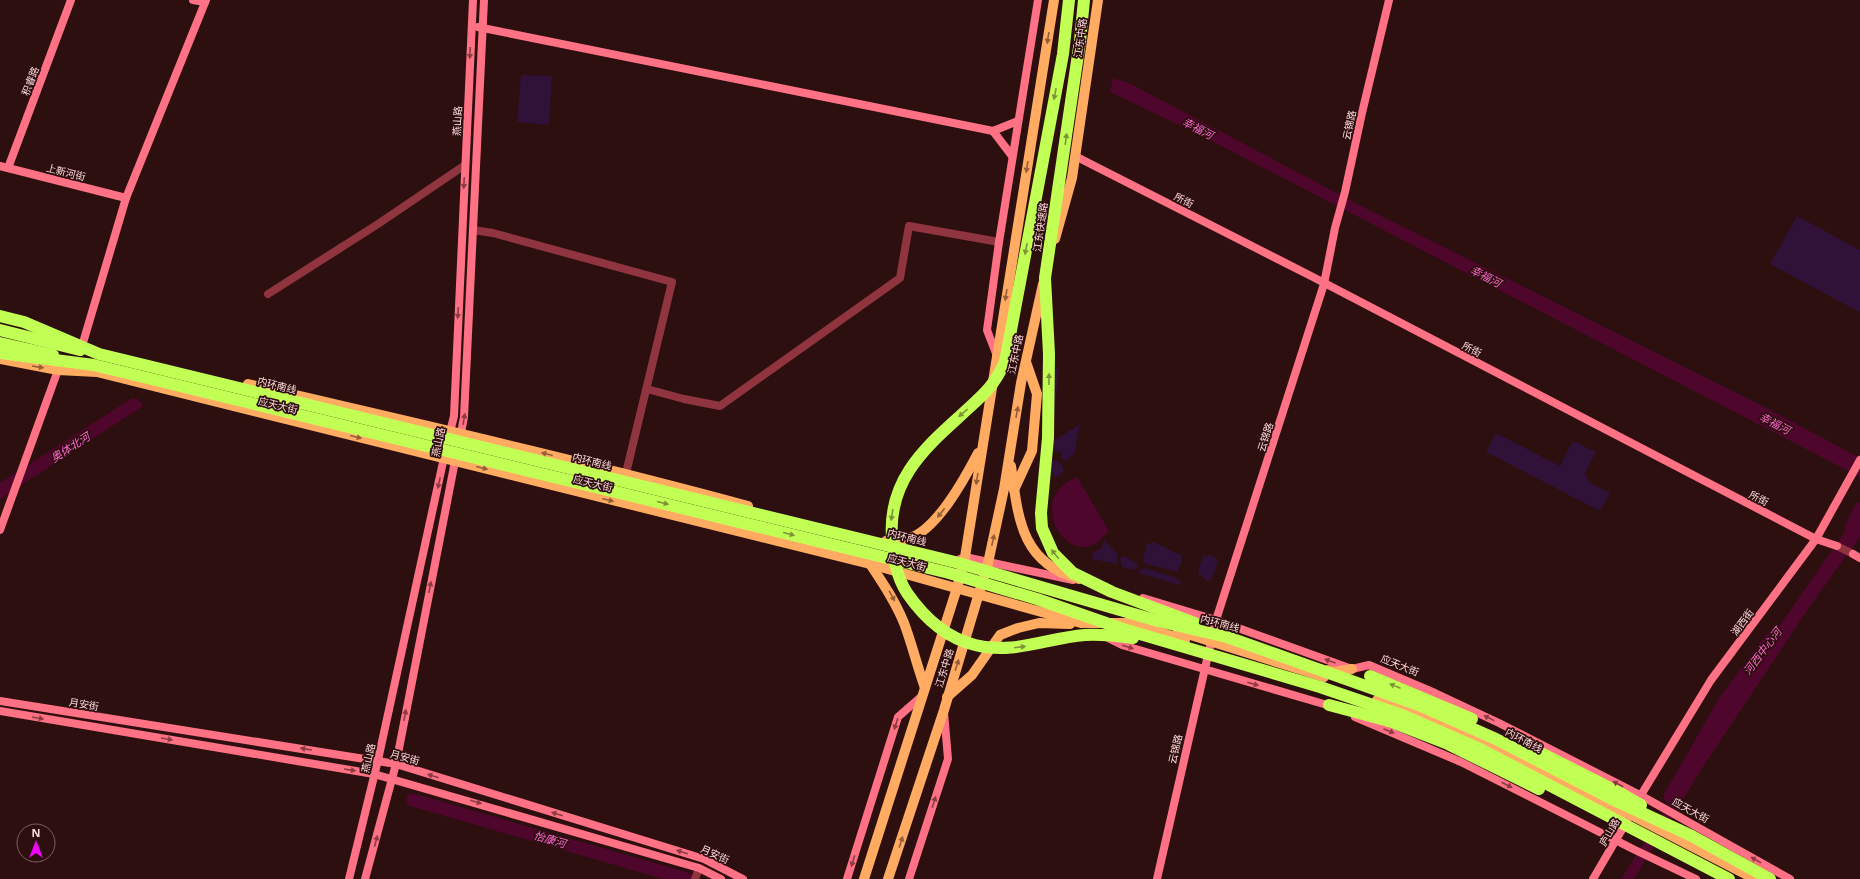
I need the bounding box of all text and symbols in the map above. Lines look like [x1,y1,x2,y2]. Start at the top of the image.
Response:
street label: 江东中路 [1070,17,1090,59]
one-way arrow [1045,32,1051,45]
one-way arrow [467,47,473,60]
street label: 积睿路 [18,64,42,98]
one-way arrow [1052,88,1058,100]
street label: 燕山路 [449,106,465,136]
street label: 云锦路 [1339,109,1359,141]
water label: 幸福河 [1180,114,1218,143]
one-way arrow [1063,133,1069,145]
street label: 上新河街 [45,160,87,184]
one-way arrow [1024,161,1030,173]
one-way arrow [461,177,467,190]
street label: 所街 [1172,189,1196,211]
street label: 江东快速路 [1030,201,1050,253]
one-way arrow [1023,243,1029,255]
water label: 幸福河 [1468,262,1506,291]
one-way arrow [1003,289,1009,301]
one-way arrow [455,307,462,319]
street label: 江东中路 [1004,333,1026,375]
street label: 所街 [1460,338,1484,360]
one-way arrow [32,364,44,370]
street label: 内环南线 [256,373,298,397]
one-way arrow [1045,373,1052,385]
street label: 应天大街 [257,393,299,417]
one-way arrow [1014,406,1020,418]
one-way arrow [958,409,968,418]
water label: 幸福河 [1757,409,1795,438]
one-way arrow [461,412,467,425]
street label: 云锦路 [1254,421,1276,453]
street label: 燕山路 [428,426,448,458]
water label: 奥体北河 [47,428,94,465]
one-way arrow [350,434,362,440]
street label: 内环南线 [571,449,613,473]
one-way arrow [541,451,553,457]
one-way arrow [476,466,488,472]
street label: 应天大街 [572,471,614,495]
one-way arrow [974,473,980,485]
one-way arrow [435,477,441,489]
street label: 所街 [1747,487,1771,509]
one-way arrow [602,497,614,503]
one-way arrow [657,501,669,507]
one-way arrow [936,507,945,518]
one-way arrow [889,509,895,521]
street label: 内环南线 [886,525,928,549]
one-way arrow [783,532,795,538]
one-way arrow [990,534,996,546]
one-way arrow [1050,548,1059,559]
street label: 应天大街 [886,550,928,574]
one-way arrow [428,581,434,593]
one-way arrow [888,590,895,602]
street label: 湖西街 [1727,606,1757,638]
street label: 内环南线 [1199,611,1241,635]
water label: 河西中心河 [1739,623,1786,677]
one-way arrow [1014,644,1026,650]
one-way arrow [1122,644,1134,650]
street label: 江东中路 [931,647,957,689]
street label: 应天大街 [1379,651,1421,679]
one-way arrow [954,658,960,670]
one-way arrow [1324,658,1336,664]
one-way arrow [1247,681,1259,687]
one-way arrow [1389,683,1400,689]
street label: 月安街 [68,695,100,713]
one-way arrow [403,709,409,721]
one-way arrow [32,715,45,721]
one-way arrow [1484,715,1495,721]
one-way arrow [893,718,899,730]
street label: 内环南线 [1503,724,1545,756]
one-way arrow [1383,728,1394,734]
street label: 云锦路 [1165,733,1185,765]
one-way arrow [161,737,173,743]
street label: 燕山路 [358,742,378,774]
one-way arrow [300,746,312,752]
street label: 月安街 [389,746,421,768]
one-way arrow [344,767,356,773]
one-way arrow [427,773,439,779]
one-way arrow [1612,780,1624,787]
one-way arrow [1501,782,1512,788]
street label: 应天大街 [1670,794,1712,826]
one-way arrow [931,796,937,808]
one-way arrow [470,799,482,805]
one-way arrow [551,811,563,817]
street label: 庐山路 [1595,816,1623,848]
north arrow [16,823,56,863]
text: N [32,825,40,840]
water label: 怡康河 [532,827,570,851]
one-way arrow [373,835,379,848]
one-way arrow [898,836,904,848]
street label: 月安街 [698,842,732,866]
one-way arrow [675,849,687,855]
one-way arrow [850,855,856,867]
one-way arrow [1750,857,1762,863]

